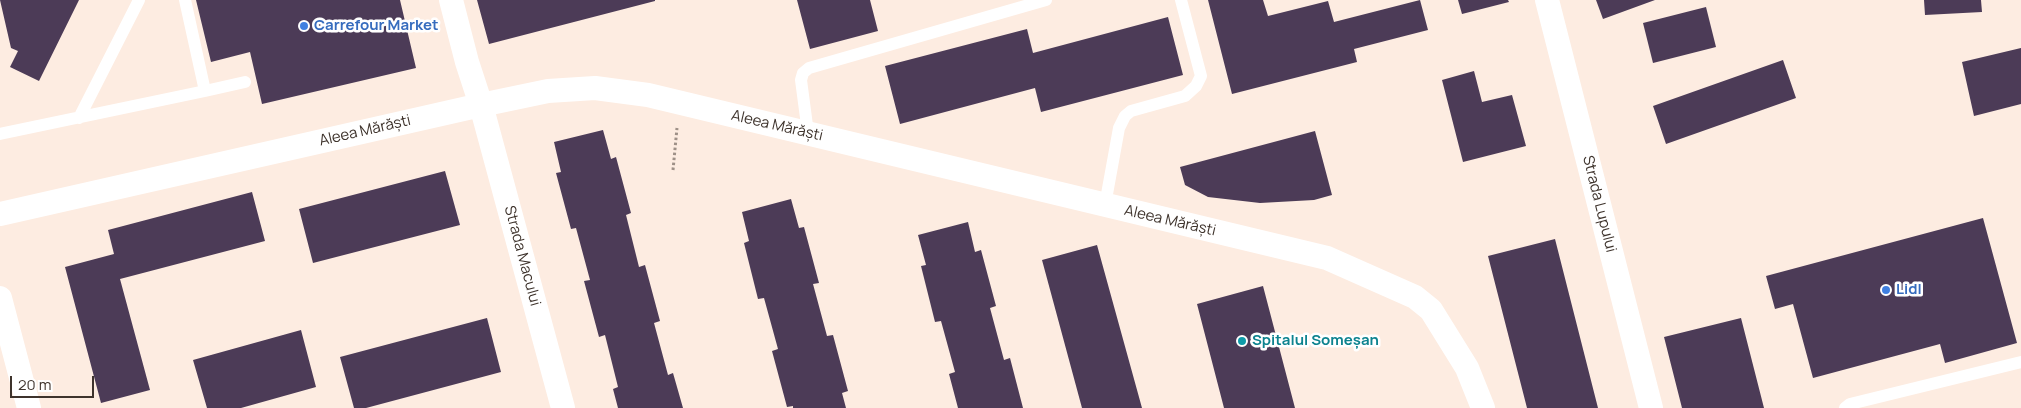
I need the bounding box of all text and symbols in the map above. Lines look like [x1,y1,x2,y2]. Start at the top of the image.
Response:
place label: Carrefour Market [314,17,438,35]
marker: Carrefour Market [298,20,310,32]
street label: Aleea Mărăști [729,107,825,145]
street label: Aleea Mărăști [317,112,413,150]
street label: Strada Lupului [1578,154,1620,254]
street label: Aleea Mărăști [1122,202,1218,240]
street label: Strada Macului [500,204,544,308]
place label: Lidl [1896,281,1922,299]
marker: Lidl [1880,284,1892,296]
place label: Spitalul Someșan [1252,332,1379,350]
marker: Spitalul Someșan [1236,335,1248,347]
scale bar [12,366,96,398]
text: 20 m [18,374,51,395]

